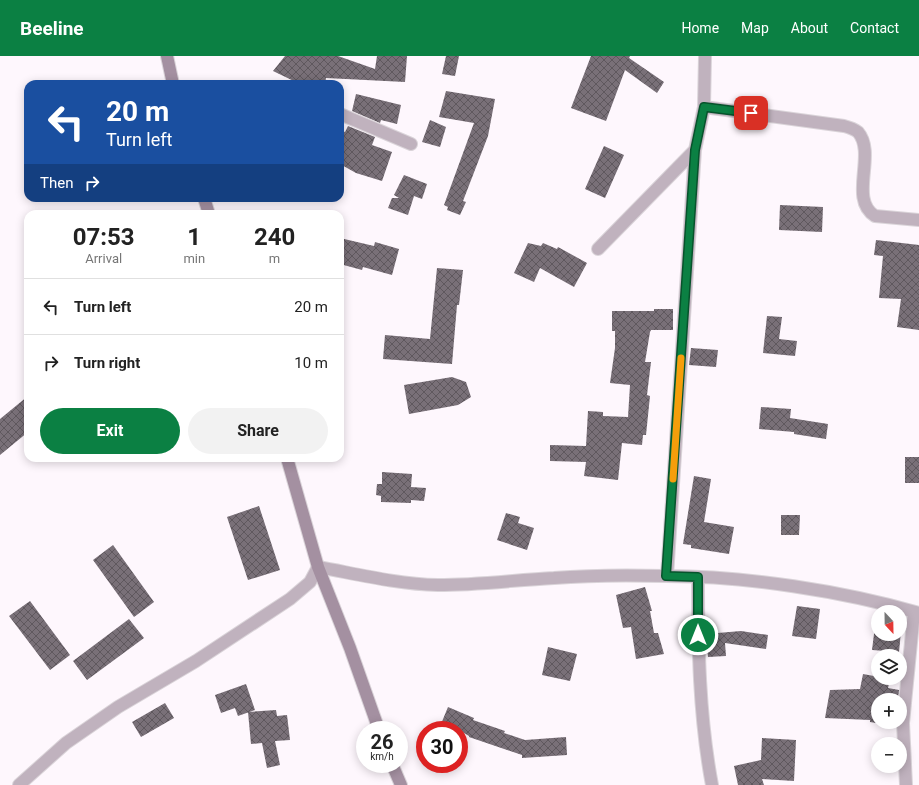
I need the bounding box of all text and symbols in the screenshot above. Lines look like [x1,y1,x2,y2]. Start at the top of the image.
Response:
text: Beeline [20,17,84,40]
text: Home [681,20,719,36]
text: Map [741,20,769,36]
text: About [791,20,828,36]
text: Contact [850,20,899,36]
text: 20 m [106,95,169,128]
icon: left [40,96,92,148]
pin [734,96,768,130]
icon: arrive [740,102,762,124]
text: Turn left [106,129,172,150]
icon: right [81,172,103,194]
text: Then [40,174,73,192]
text: 07:53 [73,223,135,251]
text: 1 [187,223,201,251]
text: 240 [254,223,295,251]
text: Arrival [85,251,122,266]
text: min [183,251,205,266]
text: m [269,251,280,266]
icon: left [40,296,62,318]
text: Turn left [74,298,131,316]
text: 20 m [294,298,328,316]
icon: right [40,352,62,374]
text: Turn right [74,354,140,372]
text: 10 m [294,354,328,372]
button: Exit [40,408,180,454]
button: Share [188,408,328,454]
north arrow [871,605,907,641]
map controls [871,605,907,773]
position arrow [677,614,719,656]
button: layers [871,649,907,685]
button: + [871,693,907,729]
speed limit sign: 30 [416,721,468,773]
text: 26 [371,730,393,754]
button: − [871,737,907,773]
text: km/h [370,751,394,762]

